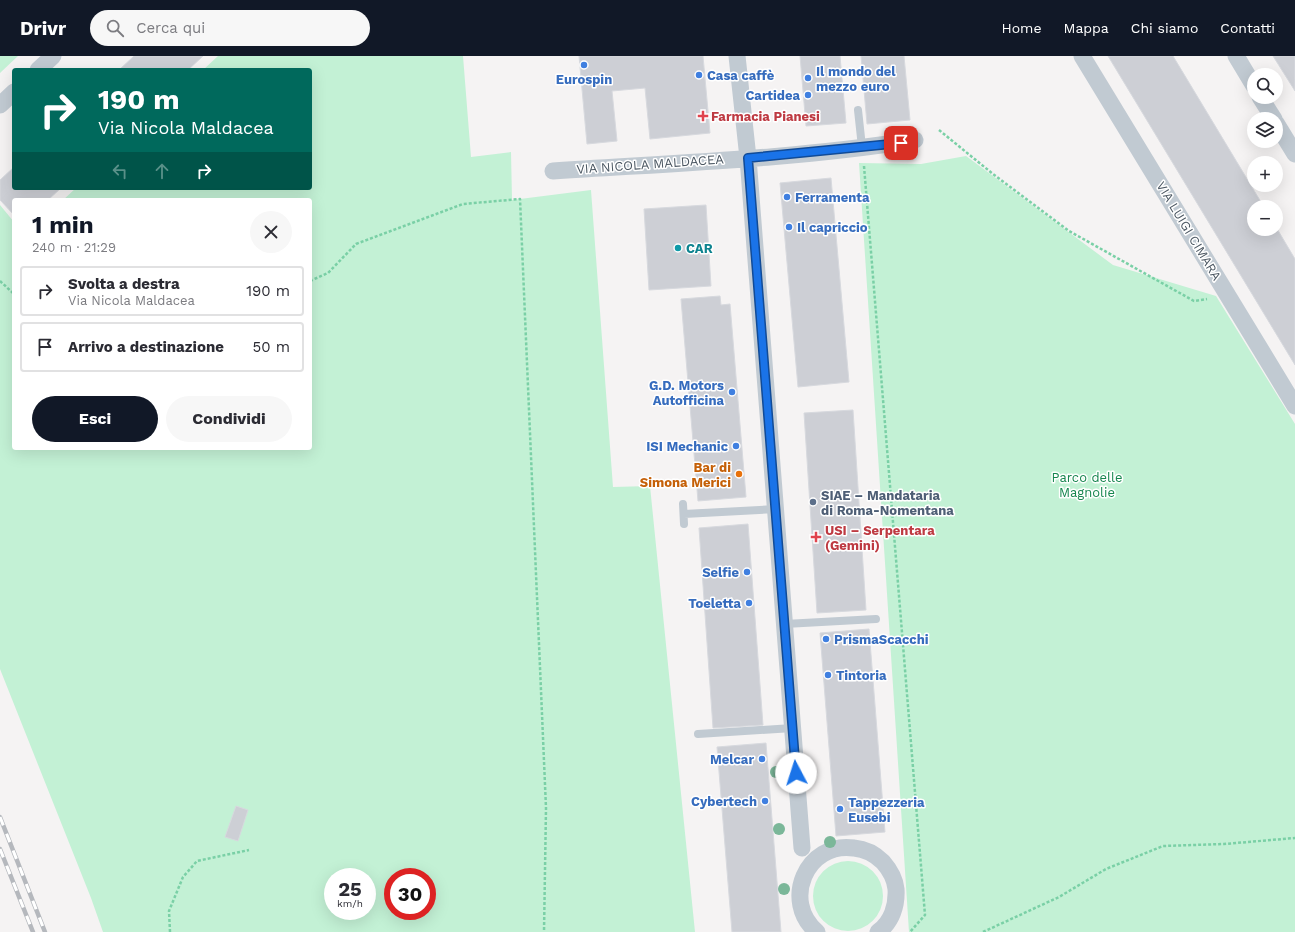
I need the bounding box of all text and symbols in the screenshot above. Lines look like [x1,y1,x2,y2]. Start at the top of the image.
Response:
search box [90,10,370,46]
text: Drivr [20,17,66,40]
icon: search [104,17,126,39]
text: Cerca qui [136,19,205,37]
text: Home [1002,20,1042,36]
text: Mappa [1064,20,1109,36]
text: Chi siamo [1131,20,1198,36]
text: Contatti [1220,20,1275,36]
marker: Eurospin [579,60,589,70]
place label: Il mondo del mezzo euro [816,64,896,94]
place label: Casa caffè [707,68,775,83]
map controls [1247,68,1283,236]
button: search [1247,68,1283,104]
marker: Casa caffè [694,70,704,80]
place label: Eurospin [556,72,612,87]
marker: Il mondo del mezzo euro [803,73,813,83]
text: 190 m [98,83,180,116]
icon: right [32,84,84,136]
place label: Cartidea [746,88,800,103]
marker: Cartidea [803,90,813,100]
place label: Farmacia Pianesi [711,109,820,124]
marker: Farmacia Pianesi [698,111,708,121]
button: layers [1247,112,1283,148]
text: Via Nicola Maldacea [98,117,274,138]
pin [884,126,918,160]
icon: arrive [890,132,912,154]
street label: VIA NICOLA MALDACEA [576,151,725,177]
button: + [1247,156,1283,192]
icon: left [109,160,131,182]
icon: ahead [151,160,173,182]
icon: right [193,160,215,182]
street label: VIA LUIGI CIMARA [1154,179,1225,284]
place label: Ferramenta [795,190,870,205]
marker: Ferramenta [782,192,792,202]
button: − [1247,200,1283,236]
text: 1 min [32,211,94,239]
button: close [250,211,292,253]
place label: Il capriccio [797,220,868,235]
marker: Il capriccio [784,222,794,232]
text: 240 m · 21:29 [32,240,116,255]
place label: CAR [686,241,713,256]
marker: CAR [673,243,683,253]
text: Svolta a destra [68,275,180,293]
icon: right [34,280,56,302]
text: 190 m [246,282,290,300]
text: Via Nicola Maldacea [68,293,195,308]
icon: arrive [34,336,56,358]
text: Arrivo a destinazione [68,338,224,356]
text: 50 m [253,338,290,356]
place label: G.D. Motors Autofficina [649,378,724,408]
marker: G.D. Motors Autofficina [727,387,737,397]
button: Esci [32,396,158,442]
button: Condividi [166,396,292,442]
place label: ISI Mechanic [646,439,729,454]
marker: ISI Mechanic [731,441,741,451]
place label: Bar di Simona Merici [640,460,731,490]
marker: Bar di Simona Merici [734,469,744,479]
park label: Parco delle Magnolie [1051,470,1123,500]
place label: SIAE – Mandataria di Roma-Nomentana [821,488,954,518]
marker: SIAE – Mandataria di Roma-Nomentana [808,497,818,507]
place label: USI – Serpentara (Gemini) [825,523,935,553]
marker: USI – Serpentara (Gemini) [810,531,822,543]
place label: Selfie [702,565,739,580]
marker: Selfie [742,567,752,577]
place label: Toeletta [688,596,741,611]
marker: Toeletta [744,598,754,608]
place label: PrismaScacchi [834,632,929,647]
marker: PrismaScacchi [821,634,831,644]
place label: Tintoria [836,668,887,683]
marker: Tintoria [823,670,833,680]
place label: Melcar [710,752,754,767]
position arrow [775,752,817,794]
marker: Melcar [757,754,767,764]
place label: Cybertech [691,794,757,809]
place label: Tappezzeria Eusebi [848,795,925,825]
marker: Cybertech [760,796,770,806]
marker: Tappezzeria Eusebi [835,804,845,814]
speed limit sign: 30 [384,868,436,920]
text: 25 [338,877,362,901]
text: km/h [337,898,363,909]

